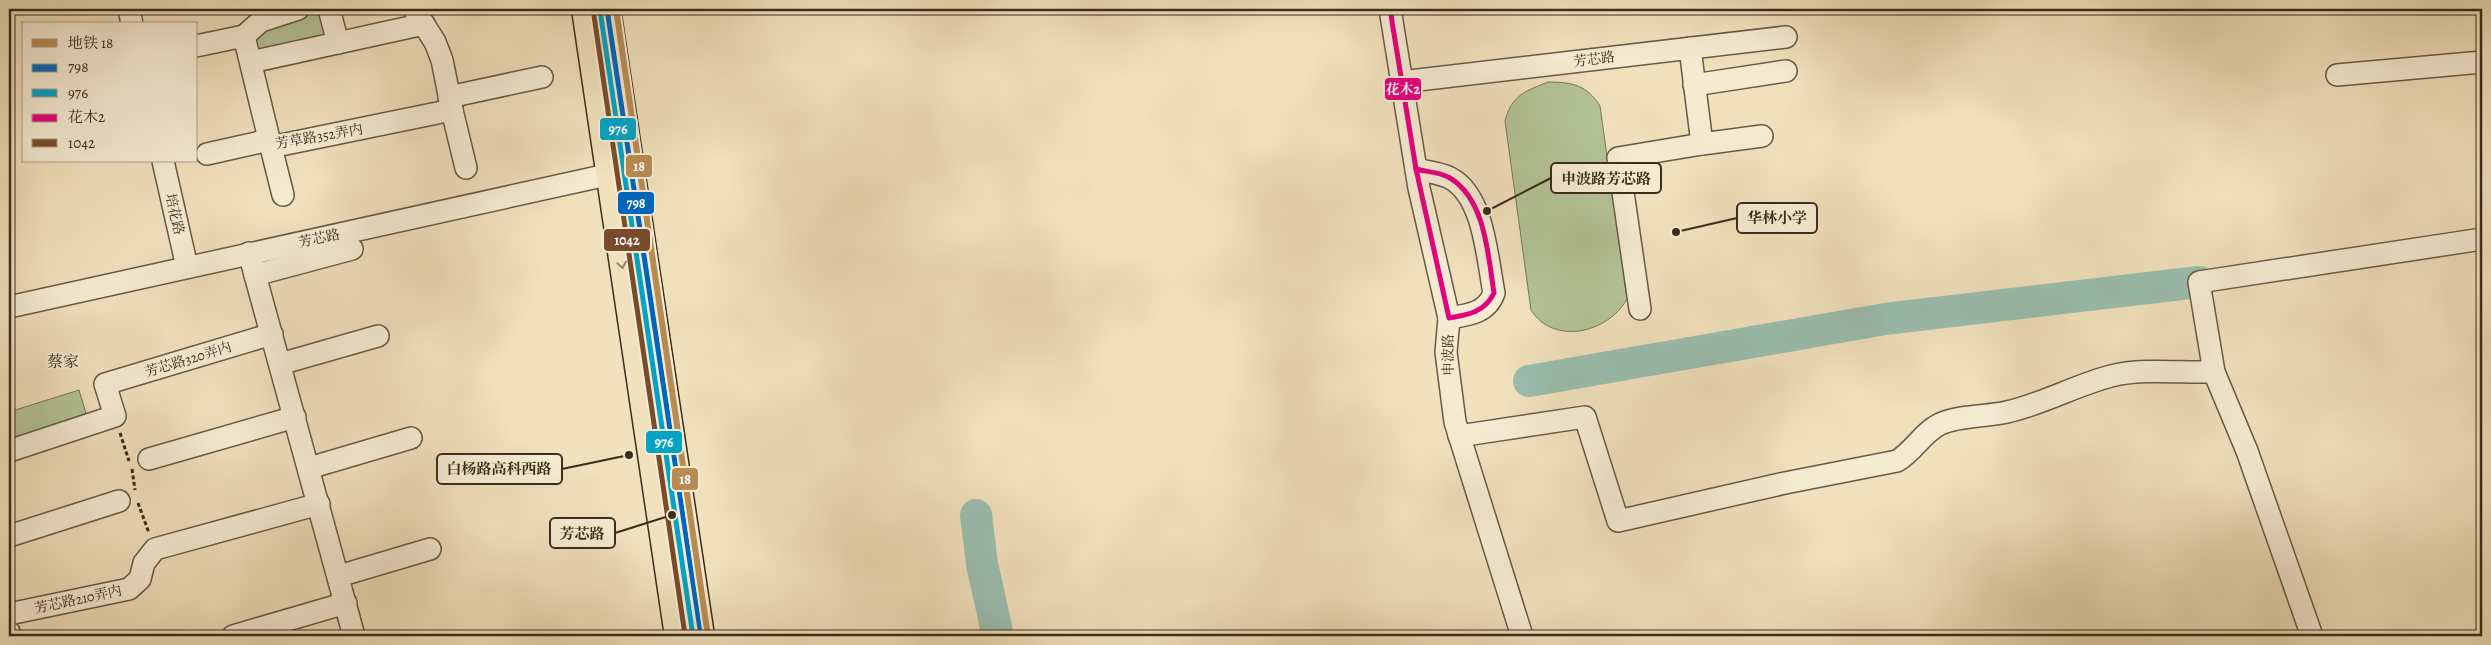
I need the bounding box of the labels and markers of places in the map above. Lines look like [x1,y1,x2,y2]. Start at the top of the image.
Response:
callout: 申波路芳芯路 [1551,163,1661,193]
callout: 华林小学 [1737,203,1817,233]
callout: 白杨路高科西路 [437,454,562,484]
callout: 芳芯路 [550,518,615,548]

